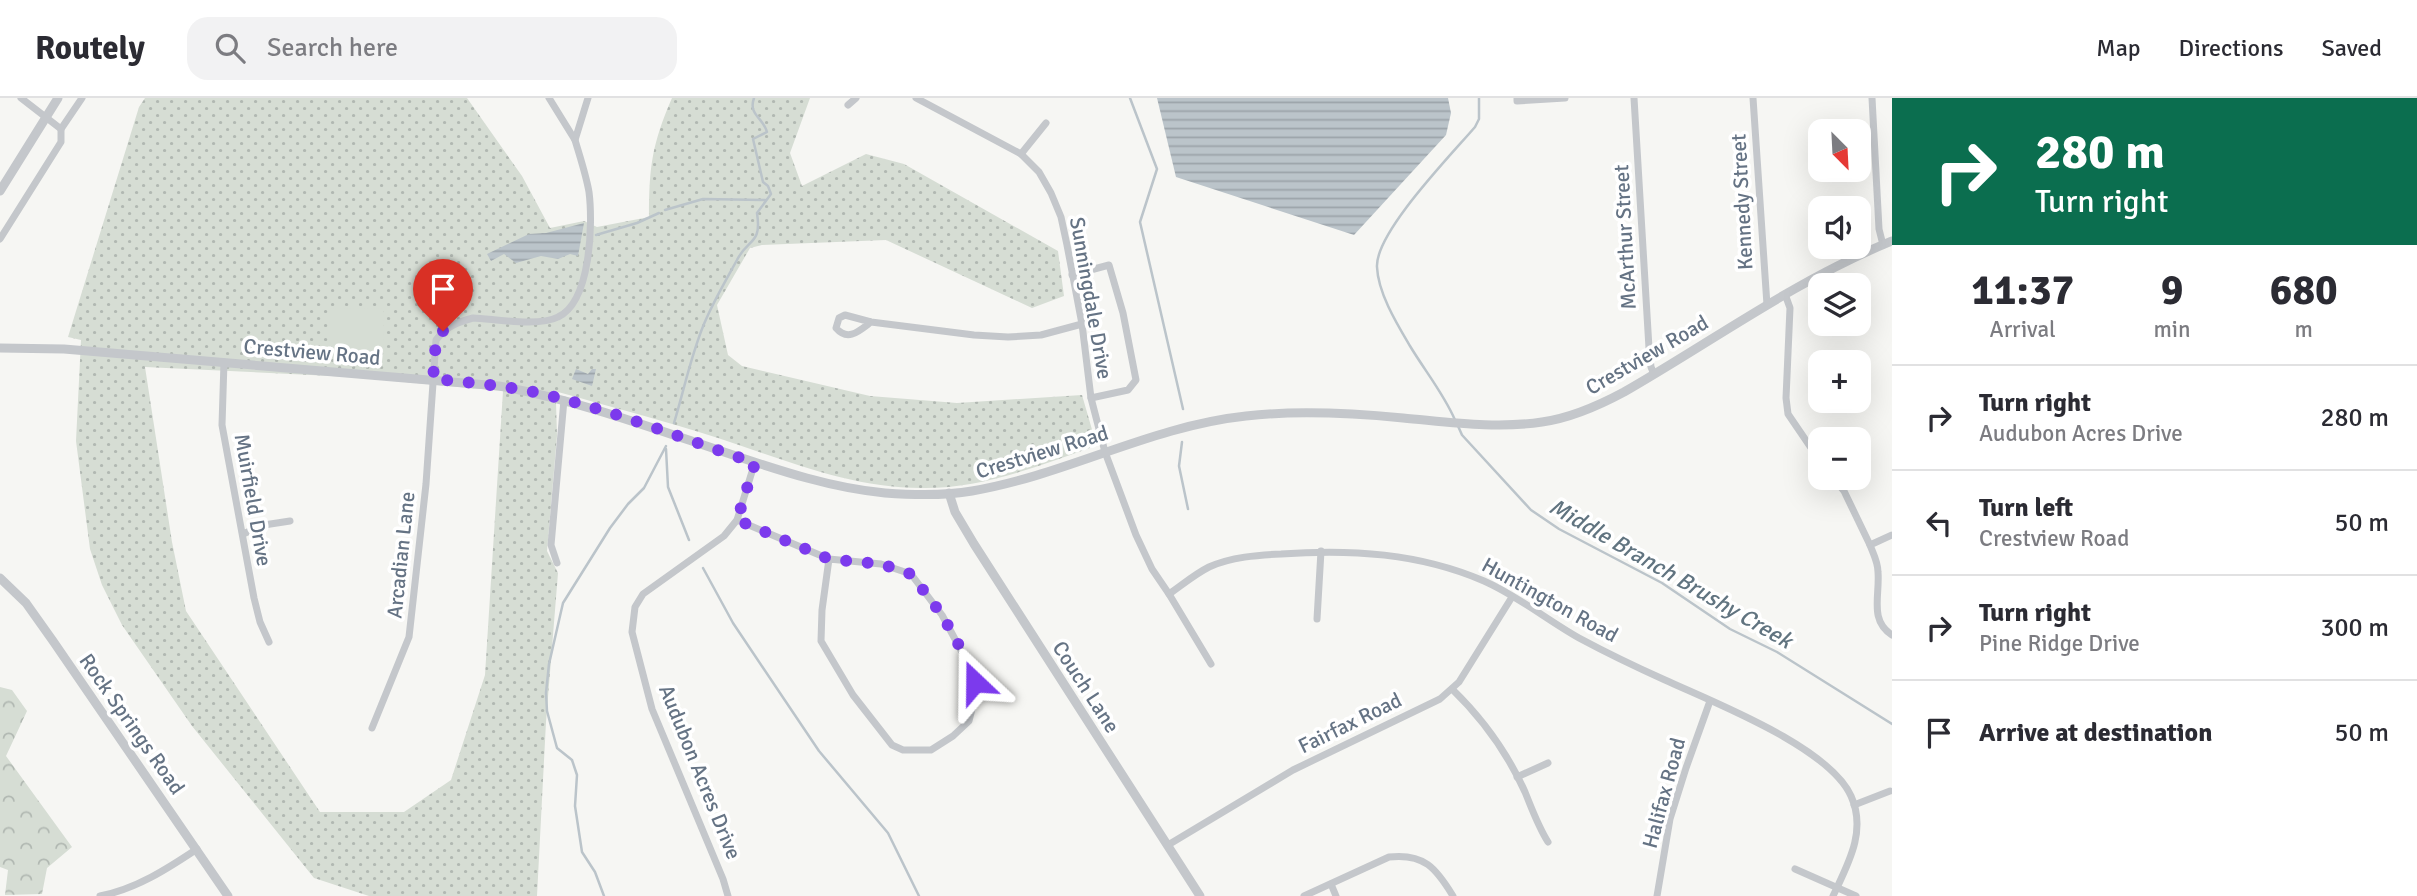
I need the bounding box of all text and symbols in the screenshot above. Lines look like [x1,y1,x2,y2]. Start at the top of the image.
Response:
search box [187,17,677,80]
text: Routely [35,28,145,69]
icon: search [211,29,249,67]
text: Search here [267,32,398,64]
text: Map [2096,33,2141,63]
text: Directions [2179,33,2284,63]
text: Saved [2322,33,2382,63]
north arrow [1808,119,1871,182]
map controls [1808,119,1871,490]
text: 280 m [2035,122,2165,182]
icon: right [1920,126,2011,217]
street label: Kennedy Street [1725,133,1759,271]
street label: McArthur Street [1608,164,1642,310]
text: Turn right [2035,182,2168,221]
button: sound [1808,196,1871,259]
street label: Sunningdale Drive [1064,215,1118,381]
pin [413,259,473,331]
text: 11:37 [1971,265,2074,316]
text: 9 [2161,265,2183,316]
text: 680 [2270,265,2338,316]
icon: arrive [424,270,462,308]
button: layers [1808,273,1871,336]
street label: Crestview Road [1581,309,1713,401]
text: Arrival [1990,315,2056,344]
text: min [2153,315,2191,344]
text: m [2295,315,2313,344]
street label: Crestview Road [242,333,382,371]
button: + [1808,350,1871,413]
text: Turn right [1979,387,2091,419]
icon: right [1920,399,1958,437]
text: 280 m [2320,402,2389,434]
street label: Crestview Road [973,419,1111,485]
text: Audubon Acres Drive [1979,419,2183,448]
button: − [1808,427,1871,490]
street label: Muirfield Drive [229,432,277,568]
street label: Arcadian Lane [381,490,421,620]
water label: Middle Branch Brushy Creek [1544,492,1800,656]
text: Turn left [1979,492,2073,524]
icon: left [1920,504,1958,542]
text: 50 m [2334,507,2389,539]
text: Crestview Road [1979,524,2129,553]
street label: Huntington Road [1477,552,1623,648]
text: Turn right [1979,597,2091,629]
icon: right [1920,609,1958,647]
text: 300 m [2320,612,2389,644]
text: Pine Ridge Drive [1979,629,2140,658]
street label: Couch Lane [1047,636,1125,738]
position arrow [938,645,1012,719]
street label: Rock Springs Road [74,648,190,800]
street label: Audubon Acres Drive [653,681,747,863]
street label: Fairfax Road [1294,687,1406,759]
icon: arrive [1920,714,1958,752]
text: Arrive at destination [1979,717,2212,749]
text: 50 m [2334,717,2389,749]
street label: Halifax Road [1637,735,1691,851]

